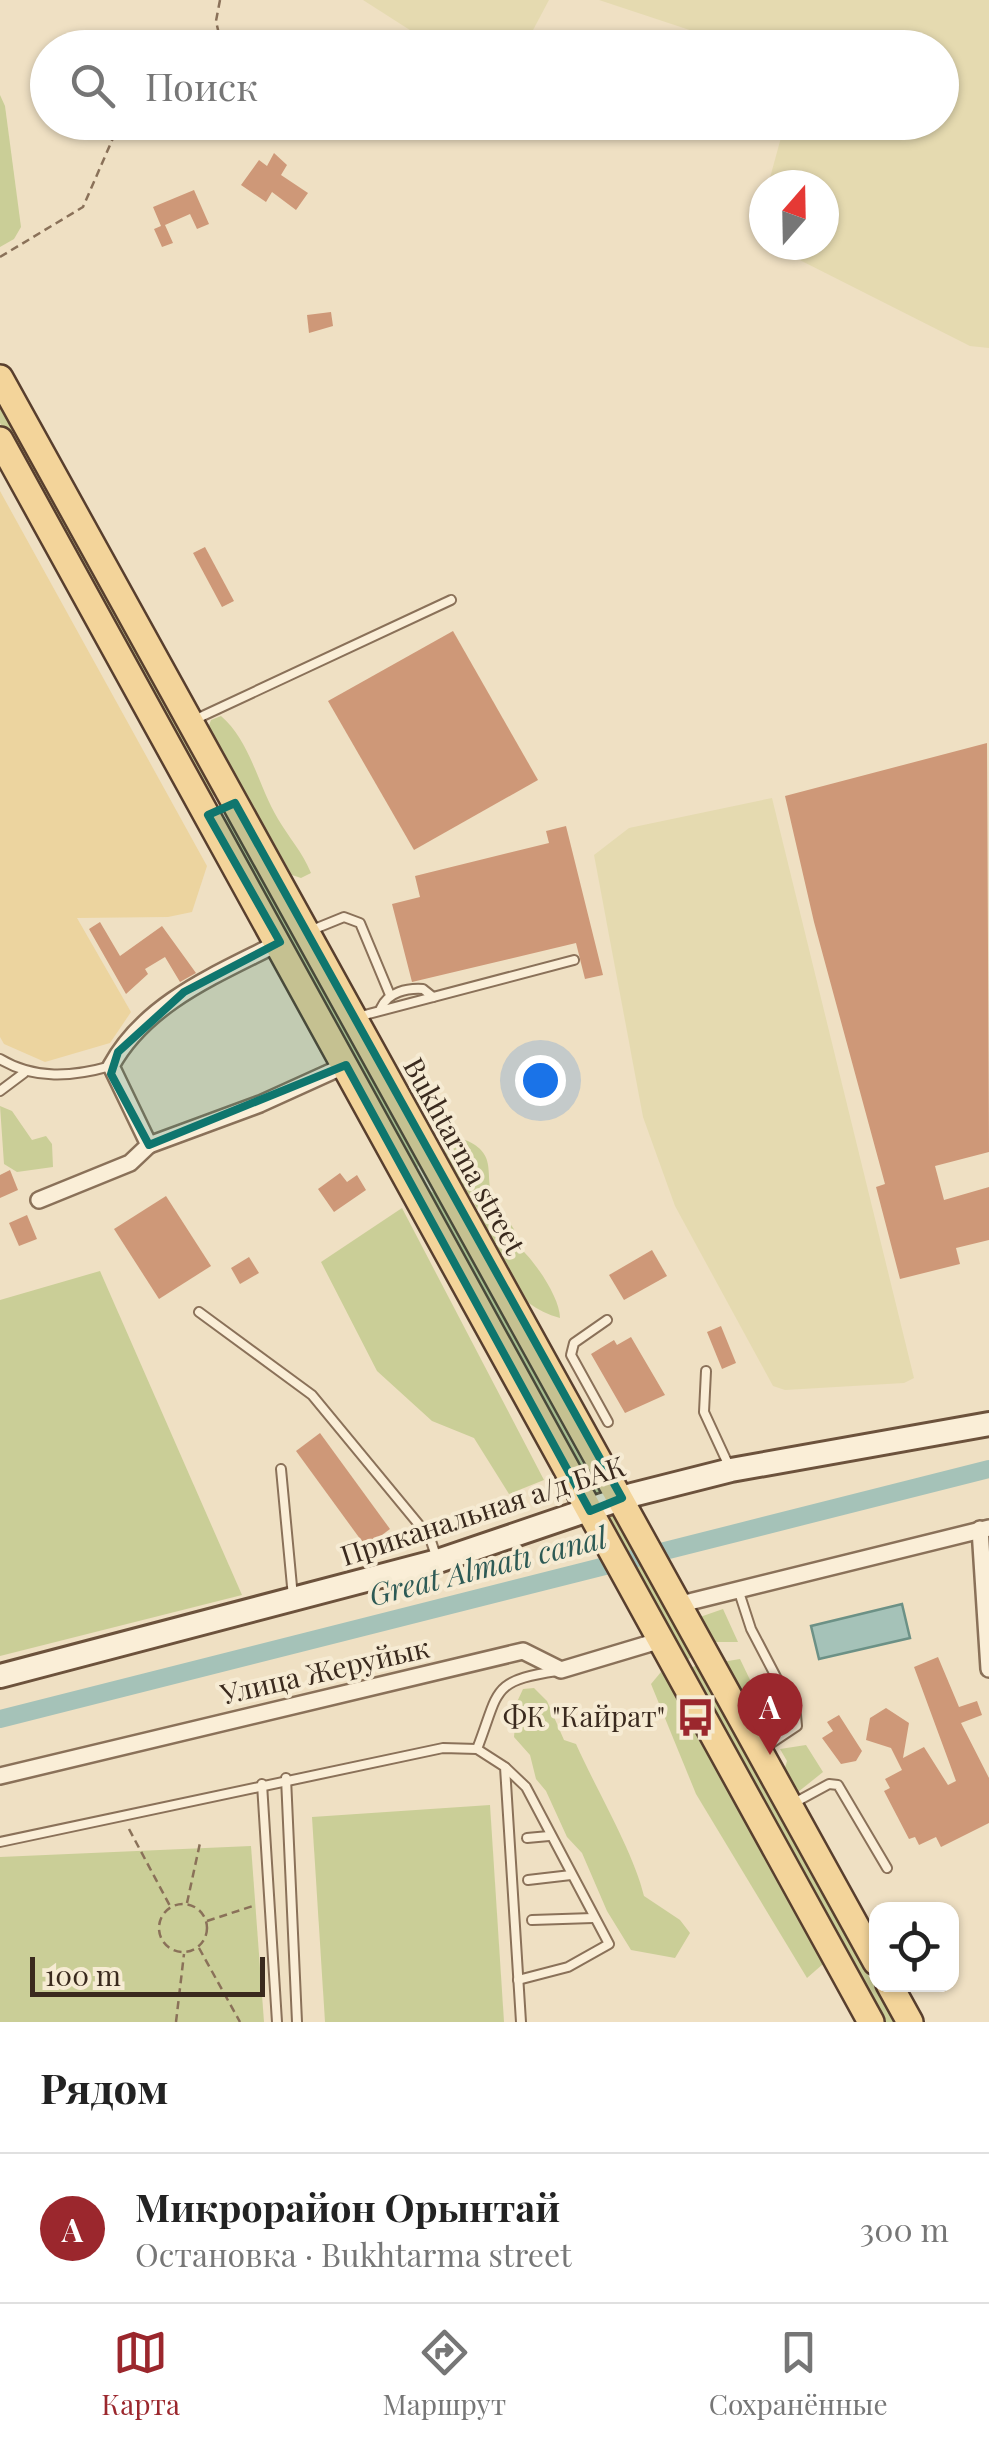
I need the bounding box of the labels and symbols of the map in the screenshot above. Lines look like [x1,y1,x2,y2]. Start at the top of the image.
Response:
north arrow [749,170,839,260]
street label: Bukhtarma street [396,1050,535,1261]
your location [515,1055,566,1106]
street label: Приканальная а/д БАК [335,1446,630,1573]
water label: Great Almatı canal [365,1516,612,1614]
street label: Улица Жеруйык [216,1628,433,1712]
pin: A [738,1672,802,1755]
bus stop icon: ФК "Кайрат" [674,1696,716,1738]
place label: ФК "Кайрат" [503,1697,665,1734]
scale bar [30,1952,265,1996]

